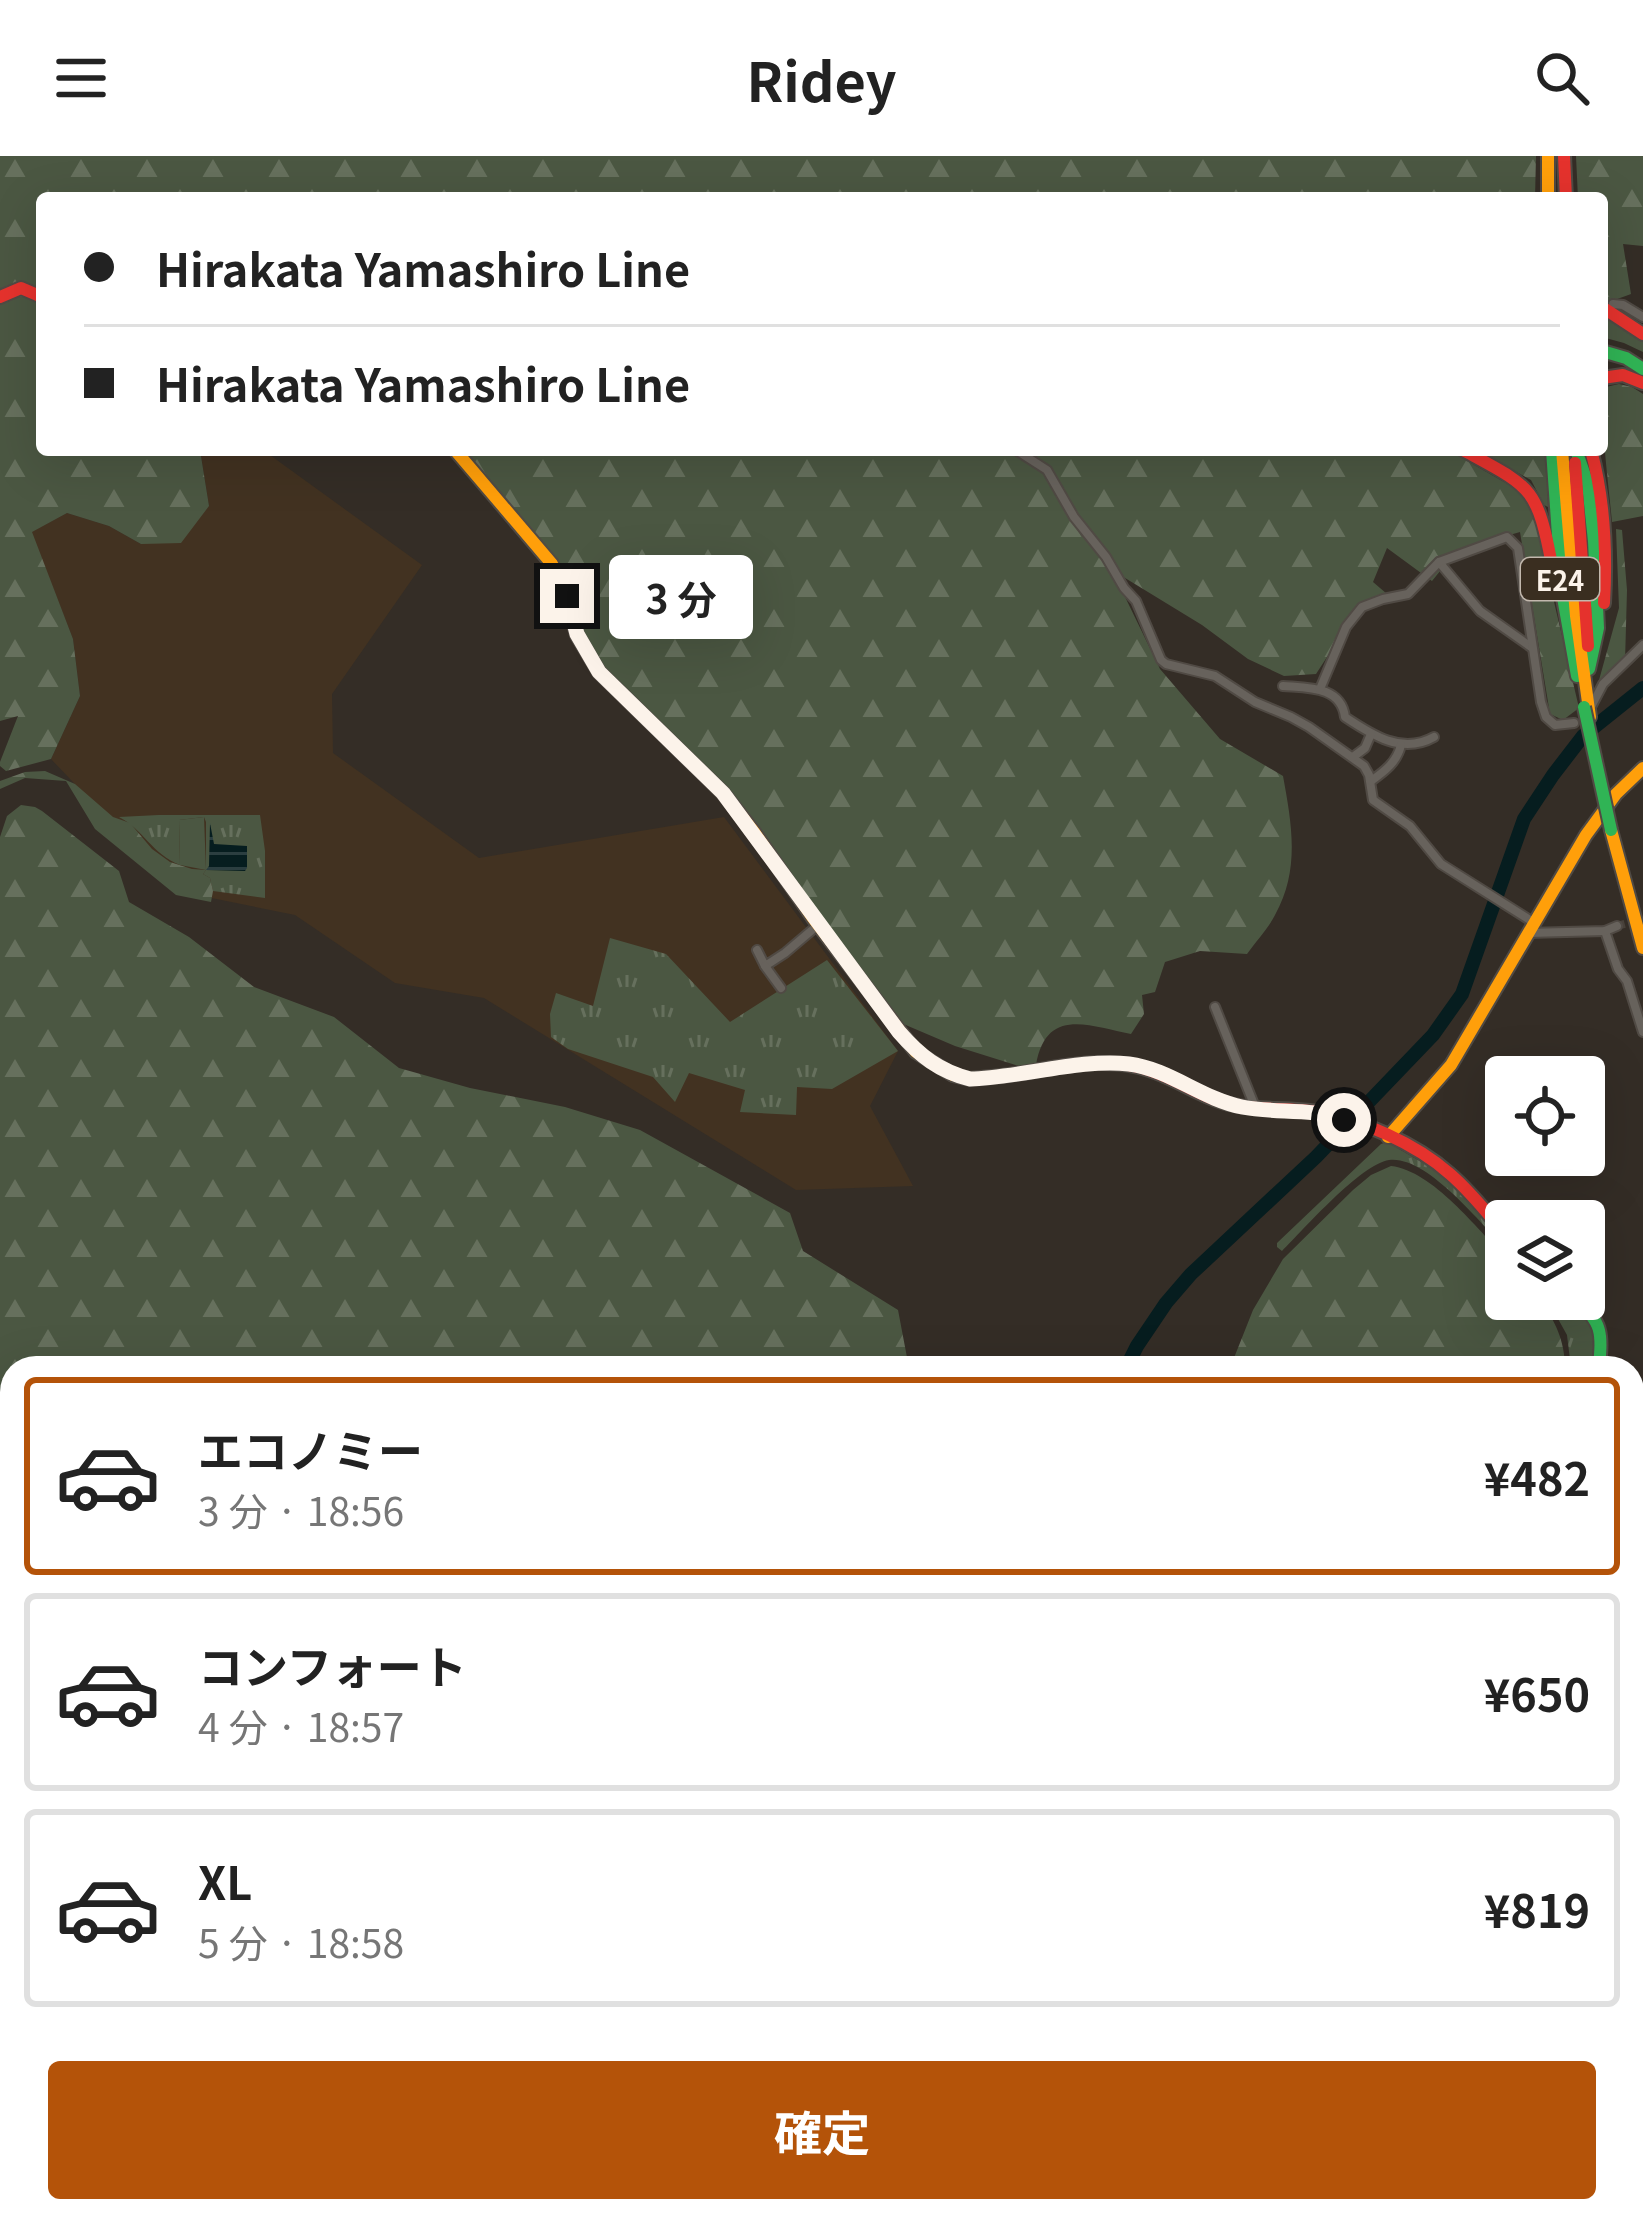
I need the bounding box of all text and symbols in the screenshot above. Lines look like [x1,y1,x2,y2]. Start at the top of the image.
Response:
text: Ridey [747,39,896,118]
icon: menu [48,45,114,111]
icon: search [1529,45,1595,111]
text: Hirakata Yamashiro Line [156,235,690,300]
text: Hirakata Yamashiro Line [156,350,690,415]
callout: 3 分 [609,554,753,638]
road number: E24 [1521,558,1599,600]
route end [540,569,594,623]
text: 3 分 [646,569,716,625]
map controls [1485,1056,1605,1320]
button: locate [1485,1056,1605,1176]
route start [1317,1093,1371,1147]
button: layers [1485,1200,1605,1320]
text: エコノミー [198,1416,423,1481]
icon: car [54,1422,162,1530]
text: ¥482 [1484,1444,1590,1509]
text: 3 分 · 18:56 [198,1481,404,1537]
text: コンフォート [198,1632,467,1697]
icon: car [54,1638,162,1746]
text: ¥650 [1484,1660,1590,1725]
text: 4 分 · 18:57 [198,1697,404,1753]
text: XL [198,1848,252,1913]
icon: car [54,1854,162,1962]
text: ¥819 [1484,1876,1590,1941]
text: 5 分 · 18:58 [198,1913,404,1969]
button: 確定 [48,2061,1596,2199]

